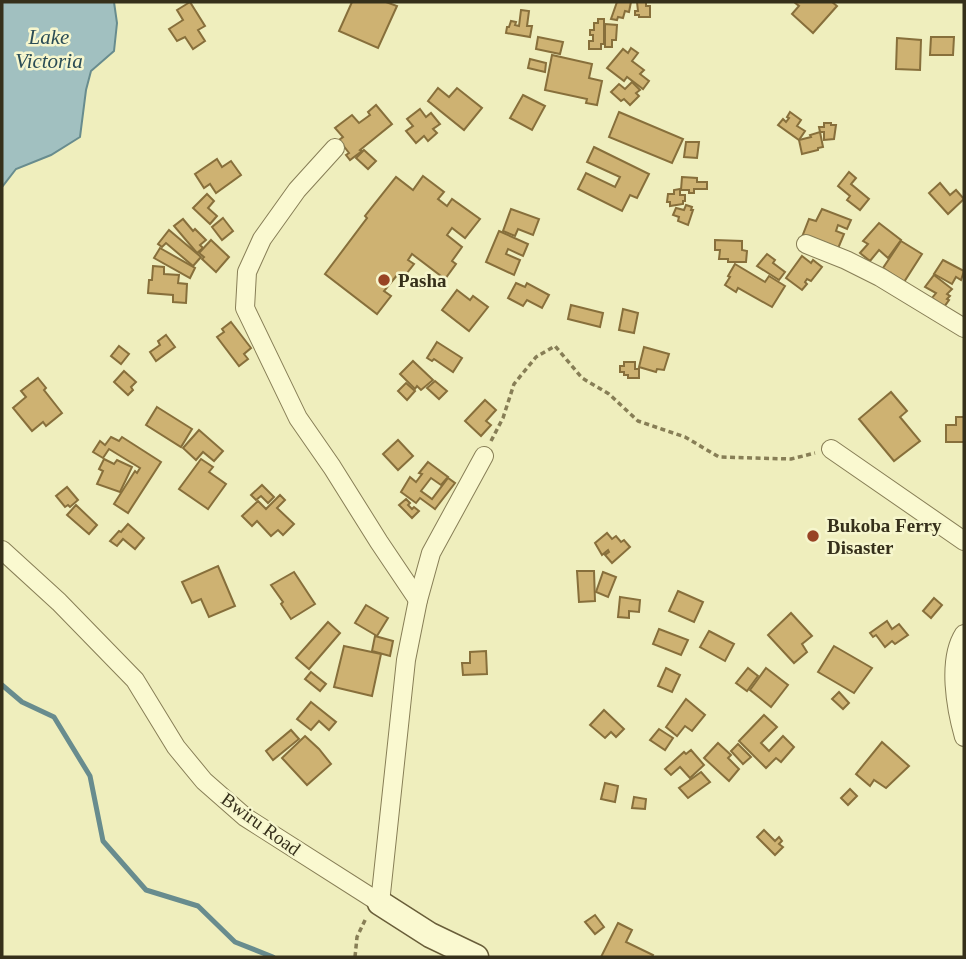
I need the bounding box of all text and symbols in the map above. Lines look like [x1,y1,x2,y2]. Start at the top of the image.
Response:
water label: Lake Victoria [15,25,83,73]
place label: Pasha [398,270,447,291]
marker: Pasha [376,272,392,288]
place label: Bukoba Ferry Disaster [827,515,942,558]
marker: Bukoba Ferry Disaster [805,528,821,544]
street label: Bwiru Road [217,788,305,860]

